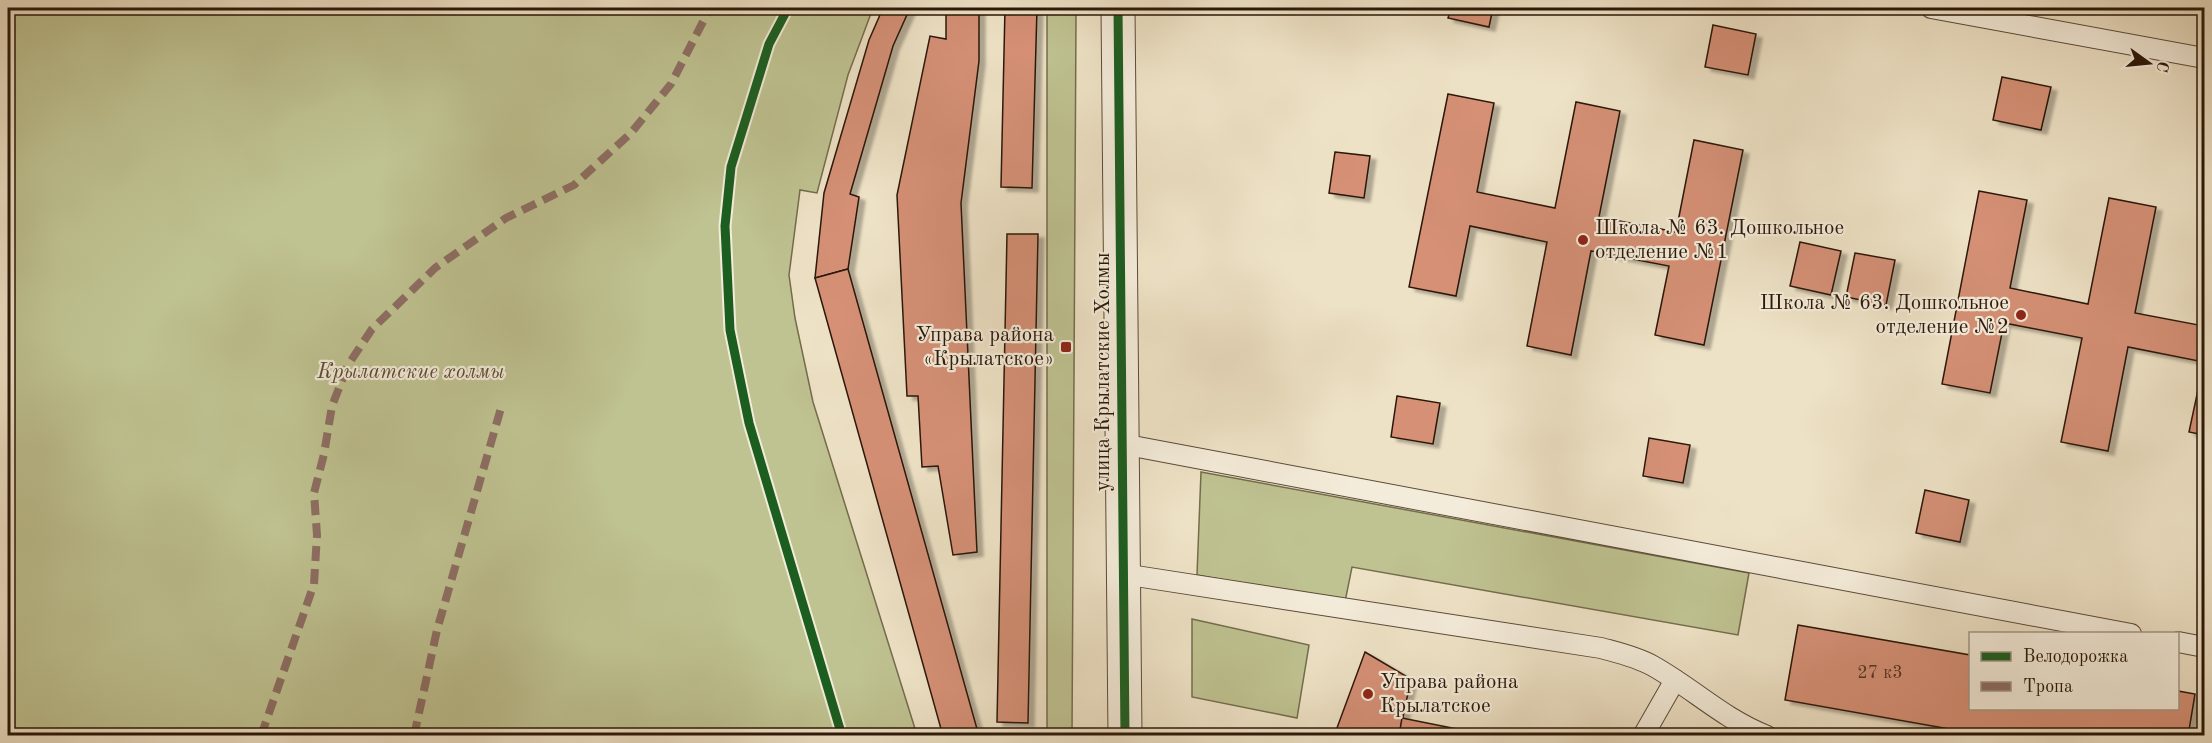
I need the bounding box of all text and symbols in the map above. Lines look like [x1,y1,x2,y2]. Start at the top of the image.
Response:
north arrow [2119,33,2179,93]
text: С [2152,59,2171,74]
place label: Школа № 63. Дошкольное отделение №1 [1595,218,1844,263]
marker: Школа № 63. Дошкольное отделение №1 [1576,233,1590,247]
street label: улица Крылатские Холмы [1093,252,1114,492]
place label: Школа № 63. Дошкольное отделение №2 [1760,293,2009,338]
marker: Школа № 63. Дошкольное отделение №2 [2014,308,2028,322]
place label: Управа района «Крылатское» [916,325,1054,370]
marker: Управа района «Крылатское» [1059,340,1073,354]
park label: Крылатские холмы [316,362,505,383]
legend [1969,632,2179,710]
text: Велодорожка [2023,648,2128,666]
house number: 27 к3 [1857,664,1903,682]
place label: Управа района Крылатское [1380,672,1518,717]
text: Тропа [2023,678,2073,696]
marker: Управа района Крылатское [1361,687,1375,701]

